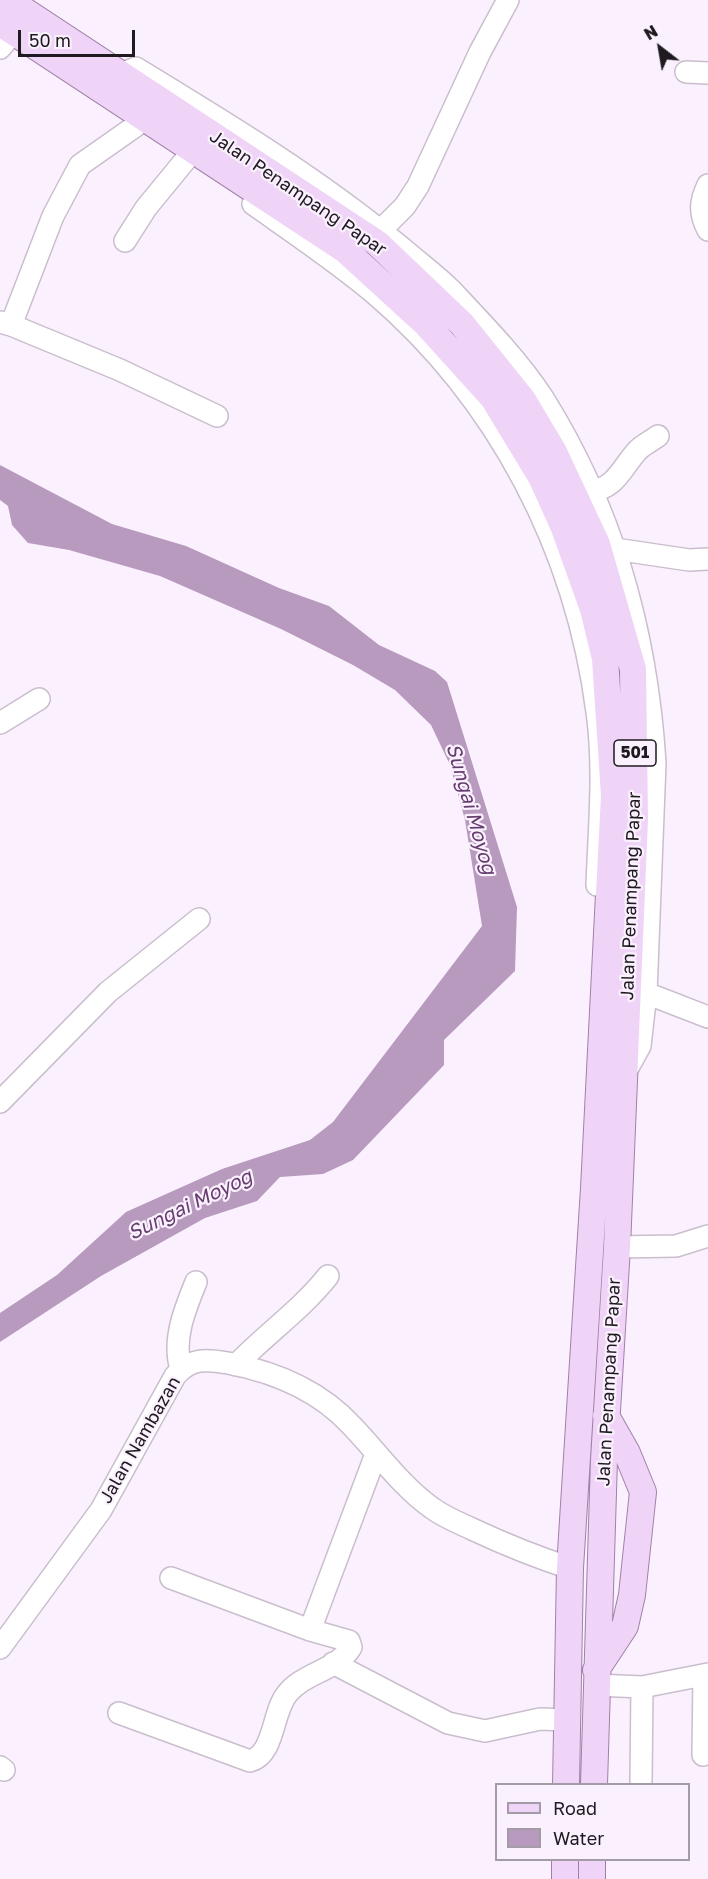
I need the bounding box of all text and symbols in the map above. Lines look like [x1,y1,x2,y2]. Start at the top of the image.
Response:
scale bar [21,18,138,56]
north arrow [630,18,690,78]
text: N [640,21,661,44]
text: 50 m [29,29,71,51]
street label: Jalan Penampang Papar [205,126,391,260]
road number: 501 [614,740,656,766]
water label: Sungai Moyog [441,741,501,877]
street label: Jalan Penampang Papar [617,791,645,1001]
water label: Sungai Moyog [124,1165,256,1245]
street label: Jalan Penampang Papar [593,1277,625,1487]
street label: Jalan Nambazan [95,1373,185,1507]
legend [495,1783,690,1861]
text: Road [553,1797,597,1819]
text: Water [553,1827,604,1849]

